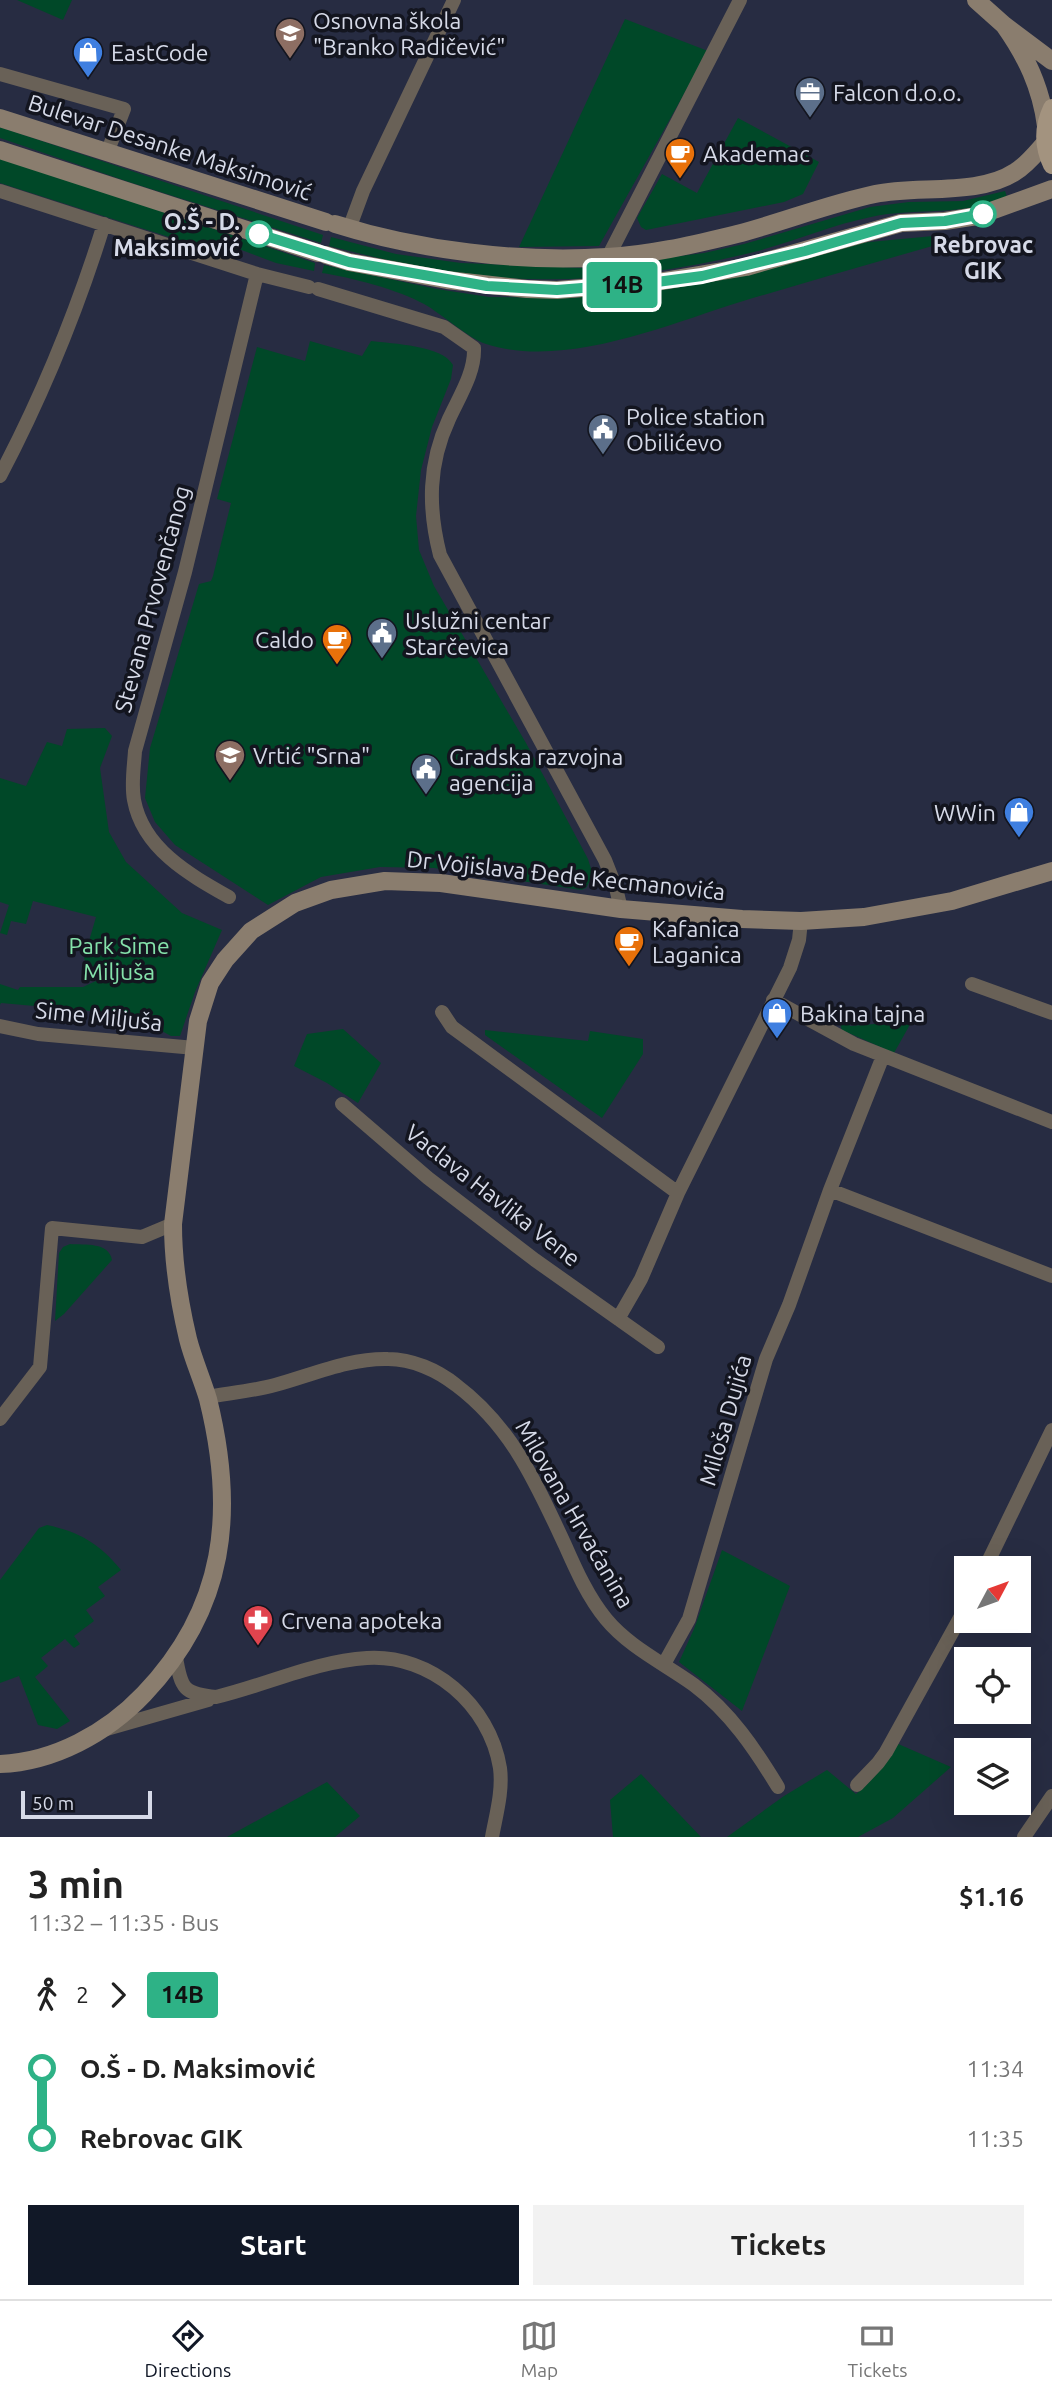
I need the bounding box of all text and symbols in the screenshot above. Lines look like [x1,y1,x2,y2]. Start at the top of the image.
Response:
place label: Osnovna škola "Branko Radičević" [313,8,506,59]
school or university icon: Osnovna škola "Branko Radičević" [273,16,307,60]
shop icon: EastCode [71,35,105,79]
place label: EastCode [111,40,208,65]
office icon: Falcon d.o.o. [793,75,827,119]
place label: Falcon d.o.o. [833,80,962,105]
street label: Bulevar Desanke Maksimović [25,89,315,205]
cafe icon: Akademac [663,136,697,180]
place label: Akademac [703,141,810,166]
marker: Rebrovac GIK [970,201,996,227]
place label: O.Š - D. Maksimović [113,207,240,260]
marker: O.Š - D. Maksimović [246,221,272,247]
place label: Rebrovac GIK [933,232,1033,283]
line badge: 14B [582,262,662,308]
text: 14B [601,271,643,298]
place label: Police station Obilićevo [626,404,765,455]
public building icon: Police station Obilićevo [586,412,620,456]
street label: Stevana Prvovenčanog [110,483,194,715]
place label: Uslužni centar Starčevica [405,608,551,659]
public building icon: Uslužni centar Starčevica [365,616,399,660]
cafe icon: Caldo [320,622,354,666]
place label: Caldo [255,627,314,652]
school or university icon: Vrtić "Srna" [213,738,247,782]
place label: Vrtić "Srna" [253,743,370,768]
place label: Gradska razvojna agencija [449,744,623,795]
public building icon: Gradska razvojna agencija [409,752,443,796]
shop icon: WWin [1002,795,1036,839]
place label: WWin [934,800,996,825]
street label: Dr Vojislava Đede Kecmanovića [406,846,726,904]
place label: Kafanica Laganica [652,916,742,967]
cafe icon: Kafanica Laganica [612,924,646,968]
park label: Park Sime Miljuša [68,933,170,984]
shop icon: Bakina tajna [760,996,794,1040]
street label: Sime Miljuša [34,997,164,1035]
place label: Bakina tajna [800,1001,925,1026]
street label: Vaclava Havlika Vene [401,1119,585,1271]
street label: Miloša Dujića [694,1352,756,1488]
street label: Milovana Hrvaćanina [511,1416,639,1612]
north arrow [954,1556,1031,1633]
map controls [954,1556,1031,1815]
pharmacy icon: Crvena apoteka [241,1603,275,1647]
place label: Crvena apoteka [281,1608,442,1633]
button: locate [954,1647,1031,1724]
button: layers [954,1738,1031,1815]
scale bar [21,1788,152,1820]
text: 50 m [32,1792,74,1814]
text: 3 min [28,1863,124,1905]
text: $1.16 [959,1882,1024,1911]
text: 11:32 – 11:35 · Bus [28,1910,219,1935]
icon: walk [28,1976,66,2014]
icon: forward [99,1976,137,2014]
text: 14B [161,1981,204,2008]
text: 2 [76,1982,89,2007]
text: O.Š - D. Maksimović [80,2054,315,2083]
text: 11:34 [966,2056,1024,2081]
text: Rebrovac GIK [80,2124,243,2153]
text: 11:35 [966,2126,1024,2151]
button: Start [28,2205,519,2285]
button: Tickets [533,2205,1024,2285]
tab: Directions [145,2317,231,2381]
tab: Map [520,2317,558,2381]
tab: Tickets [848,2317,907,2381]

